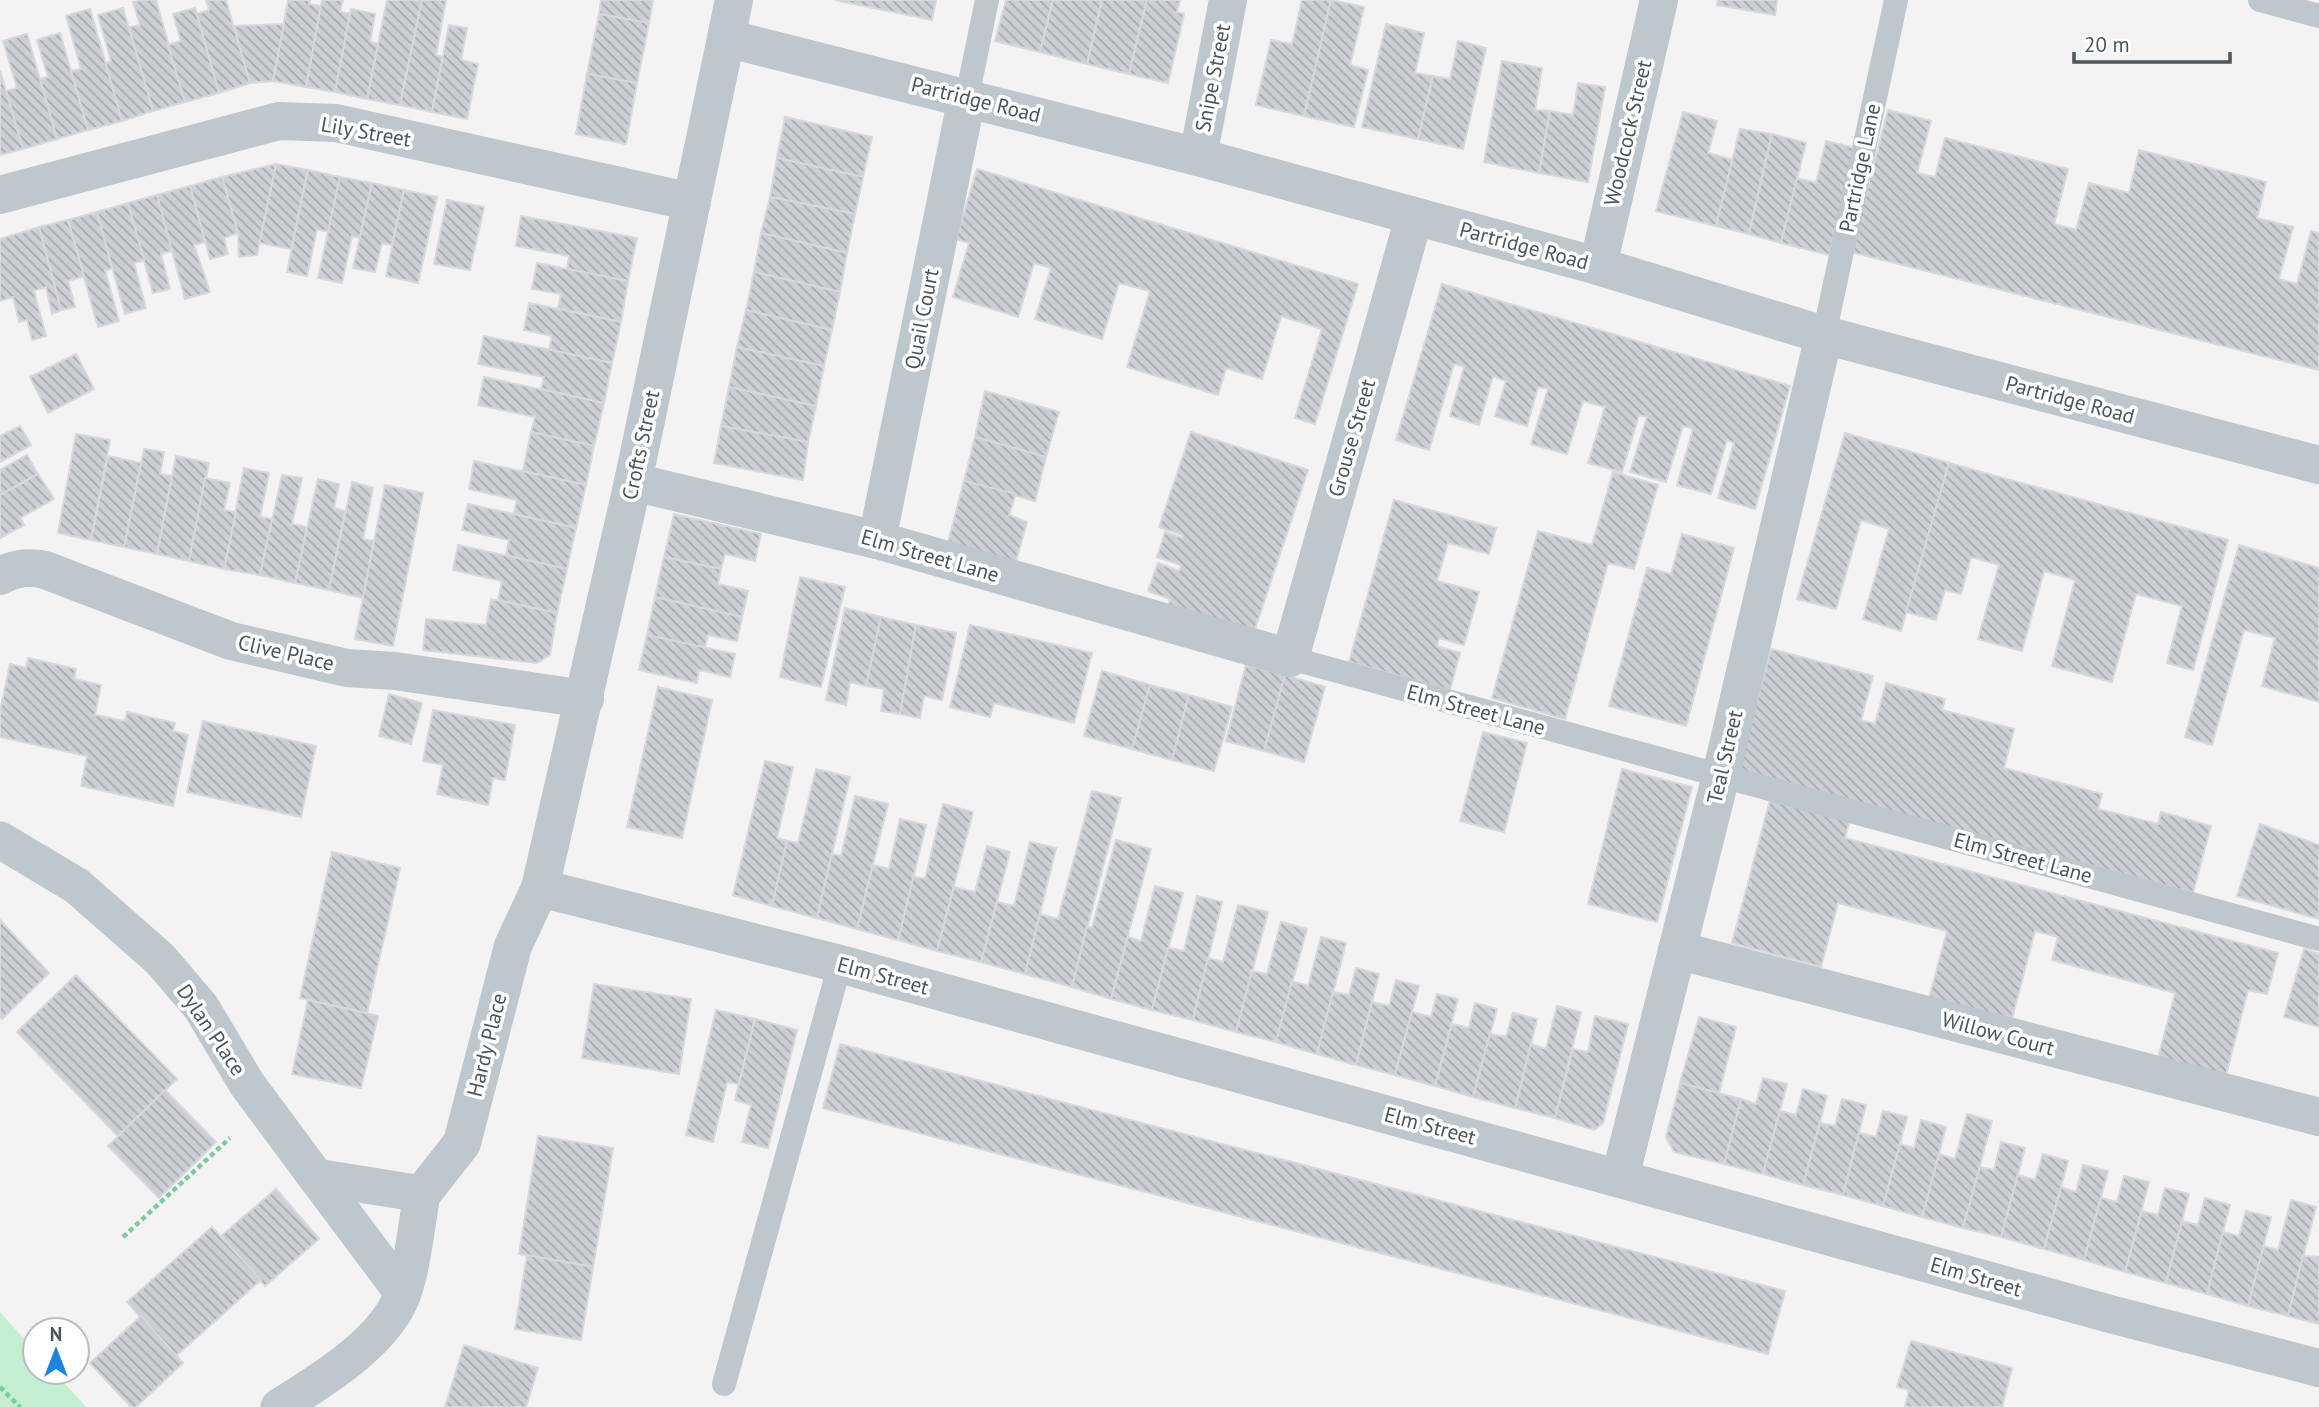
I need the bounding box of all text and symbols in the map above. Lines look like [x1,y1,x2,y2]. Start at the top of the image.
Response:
scale bar [2074,21,2230,65]
street label: Snipe Street [1189,22,1236,134]
text: 20 m [2084,31,2130,58]
street label: Woodcock Street [1598,57,1657,208]
street label: Partridge Road [909,70,1044,129]
street label: Partridge Lane [1833,101,1886,235]
street label: Lily Street [319,110,413,153]
street label: Partridge Road [1457,215,1592,276]
street label: Quail Court [899,266,945,372]
street label: Partridge Road [2003,369,2138,430]
street label: Grouse Street [1322,376,1381,500]
street label: Crofts Street [616,388,665,502]
street label: Elm Street Lane [858,523,1002,588]
street label: Clive Place [235,628,337,677]
street label: Elm Street Lane [1404,678,1548,741]
street label: Teal Street [1701,707,1748,806]
street label: Elm Street Lane [1951,826,2095,889]
street label: Elm Street [834,950,932,1001]
street label: Dylan Place [171,979,252,1081]
street label: Hardy Place [461,990,512,1099]
street label: Willow Court [1939,1006,2057,1062]
street label: Elm Street [1381,1100,1479,1151]
street label: Elm Street [1927,1251,2025,1302]
north arrow [21,1316,91,1386]
text: N [50,1322,62,1346]

